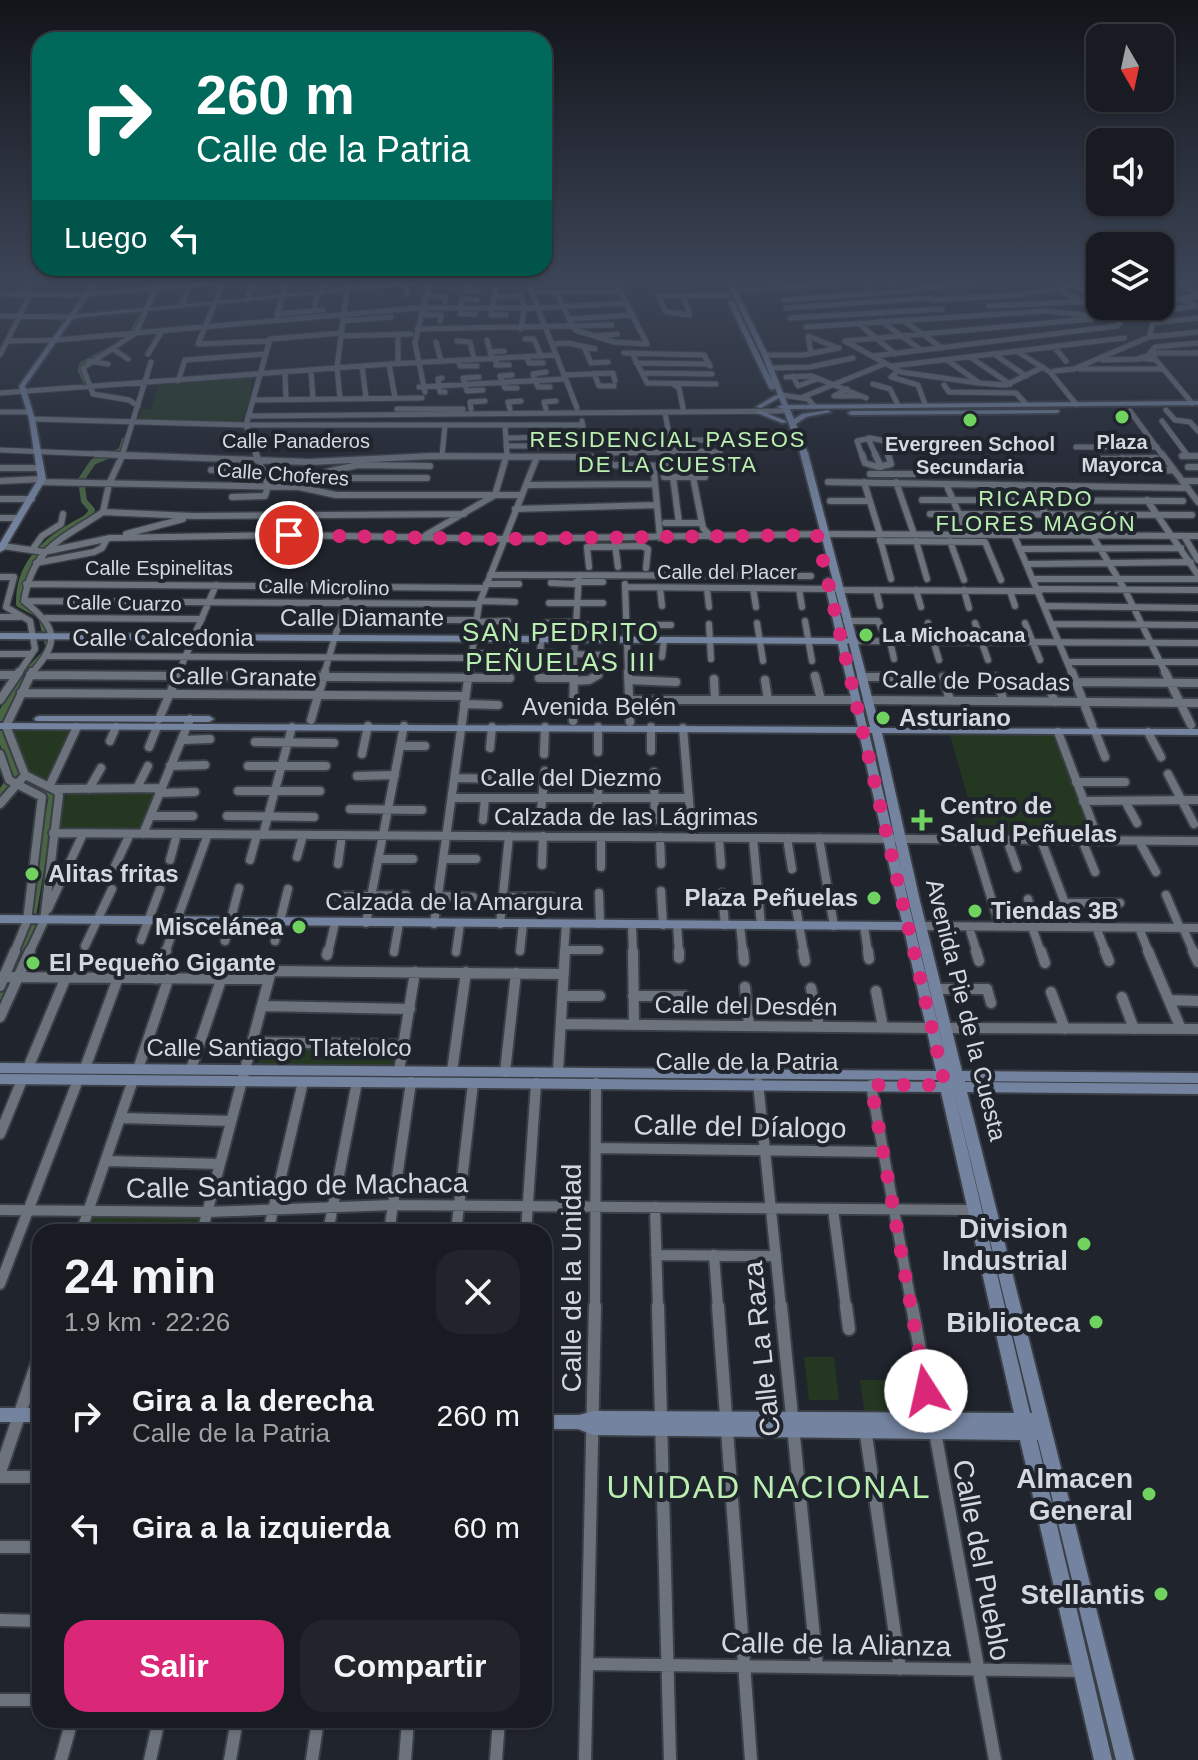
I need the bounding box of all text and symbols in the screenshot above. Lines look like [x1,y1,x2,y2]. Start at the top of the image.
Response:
north arrow [1086,24,1174,112]
map controls [1086,24,1174,320]
text: 260 m [196,63,355,126]
icon: right [64,64,168,168]
button: sound [1086,128,1174,216]
text: Calle de la Patria [196,129,470,170]
icon: left [163,216,207,260]
text: Luego [64,221,147,254]
button: layers [1086,232,1174,320]
marker: Plaza Mayorca [1113,408,1131,426]
marker: Evergreen School Secundaria [961,411,979,429]
district label: RESIDENCIAL PASEOS DE LA CUESTA [530,427,806,477]
street label: Calle Panaderos [222,430,370,452]
place label: Plaza Mayorca [1081,431,1163,476]
place label: Evergreen School Secundaria [885,433,1055,478]
street label: Calle Choferes [216,458,350,490]
district label: RICARDO FLORES MAGÓN [935,486,1137,536]
pin [255,501,323,569]
icon: arrive [267,513,311,557]
street label: Calle Espinelitas [85,557,233,579]
street label: Calle del Placer [657,561,797,583]
street label: Calle Microlino [258,575,390,599]
street label: Calle Cuarzo [66,591,182,615]
street label: Calle Diamante [280,604,444,631]
district label: SAN PEDRITO PEÑUELAS III [462,617,660,677]
street label: Calle Calcedonia [72,624,254,651]
place label: La Michoacana [882,624,1026,646]
marker: La Michoacana [857,626,875,644]
street label: Calle Granate [169,662,317,691]
street label: Calle de Posadas [882,665,1070,696]
street label: Avenida Belén [522,693,676,720]
place label: Asturiano [899,704,1011,731]
marker: Asturiano [874,709,892,727]
street label: Calle del Diezmo [480,764,662,791]
place label: Centro de Salud Peñuelas [940,792,1117,847]
street label: Calzada de las Lágrimas [494,803,758,830]
marker: Centro de Salud Peñuelas [911,809,933,831]
place label: Alitas fritas [48,860,179,887]
marker: Alitas fritas [23,865,41,883]
street label: Avenida Pie de la Cuesta [921,876,1012,1144]
place label: Plaza Peñuelas [685,884,858,911]
street label: Calzada de la Amargura [325,888,583,915]
marker: Plaza Peñuelas [865,889,883,907]
place label: Tiendas 3B [991,897,1119,924]
marker: Tiendas 3B [966,902,984,920]
place label: Miscelánea [155,913,284,940]
marker: Miscelánea [290,918,308,936]
place label: El Pequeño Gigante [49,949,276,976]
marker: El Pequeño Gigante [24,954,42,972]
street label: Calle del Desdén [654,990,838,1021]
street label: Calle Santiago Tlatelolco [146,1034,412,1061]
street label: Calle de la Patria [656,1048,839,1075]
street label: Calle del Díalogo [633,1109,847,1144]
street label: Calle de la Unidad [556,1164,587,1392]
street label: Calle Santiago de Machaca [126,1167,469,1204]
place label: Division Industrial [942,1213,1068,1276]
marker: Division Industrial [1075,1235,1093,1253]
text: 24 min [64,1250,216,1303]
button: close [436,1250,520,1334]
street label: Calle La Raza [737,1259,786,1438]
text: 1.9 km · 22:26 [64,1307,230,1337]
place label: Biblioteca [946,1307,1080,1338]
marker: Biblioteca [1087,1313,1105,1331]
position arrow [884,1349,968,1433]
text: Gira a la derecha [132,1384,374,1417]
icon: right [64,1394,108,1438]
text: 260 m [437,1399,520,1432]
text: Calle de la Patria [132,1418,330,1448]
street label: Calle del Pueblo [947,1457,1016,1663]
place label: Almacen General [1016,1463,1133,1526]
district label: UNIDAD NACIONAL [606,1469,932,1505]
marker: Almacen General [1140,1485,1158,1503]
icon: left [64,1506,108,1550]
text: Gira a la izquierda [132,1511,390,1544]
text: 60 m [453,1511,520,1544]
place label: Stellantis [1021,1579,1145,1610]
marker: Stellantis [1152,1585,1170,1603]
button: Salir [64,1620,284,1712]
button: Compartir [300,1620,520,1712]
street label: Calle de la Alianza [721,1627,952,1662]

